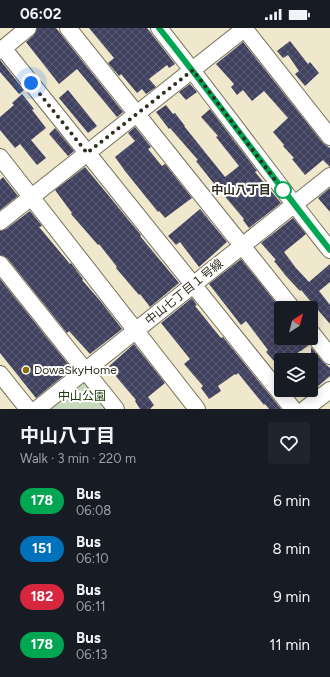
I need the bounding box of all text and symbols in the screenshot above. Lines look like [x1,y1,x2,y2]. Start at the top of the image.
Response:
text: 06:02 [20,5,61,23]
your location [21,73,41,93]
marker: 中山八丁目 [274,181,292,199]
place label: 中山八丁目 [211,183,271,197]
street label: 中山七丁目１号線 [142,256,226,328]
north arrow [274,301,318,345]
map controls [274,301,318,397]
button: layers [274,353,318,397]
place label: DowaSkyHome [34,363,117,377]
marker: DowaSkyHome [21,365,31,375]
park label: 中山公園 [58,389,106,403]
button: heart [268,422,310,464]
text: 中山八丁目 [20,424,115,447]
text: Walk · 3 min · 220 m [20,451,136,466]
text: Bus [76,485,101,503]
text: 178 [31,492,53,509]
text: 6 min [273,492,310,510]
text: 06:08 [76,503,111,518]
text: Bus [76,533,101,551]
text: 151 [32,540,52,557]
text: 8 min [272,540,310,558]
text: 06:10 [76,551,109,566]
text: Bus [76,581,101,599]
text: 182 [31,588,53,605]
text: 9 min [273,588,310,606]
text: 06:11 [76,599,106,614]
text: Bus [76,629,101,647]
text: 178 [31,636,53,653]
text: 11 min [269,636,310,654]
text: 06:13 [76,647,107,662]

